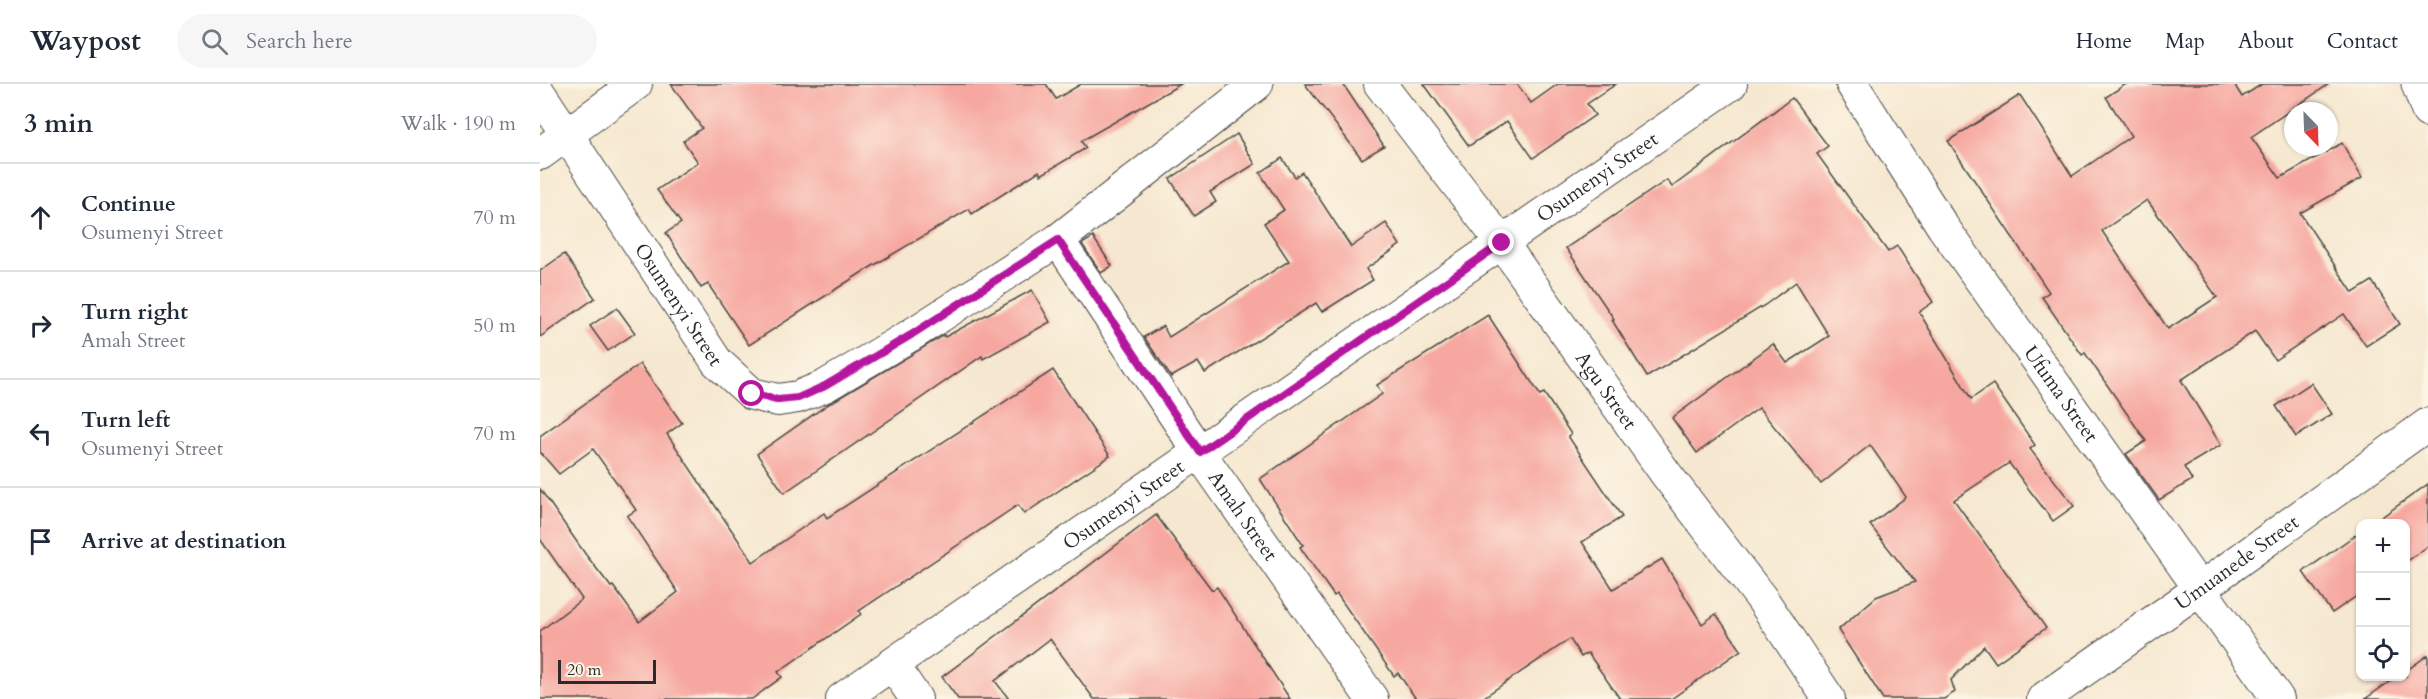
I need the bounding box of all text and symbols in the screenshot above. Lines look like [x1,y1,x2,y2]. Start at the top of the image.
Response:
search box [177,14,597,68]
text: Waypost [30,22,141,60]
icon: search [198,25,231,58]
text: Search here [246,26,353,56]
text: Home [2076,27,2132,56]
text: Map [2165,27,2205,56]
text: About [2238,27,2294,56]
text: Contact [2327,27,2398,56]
north arrow [2284,102,2338,156]
text: 3 min [24,106,93,141]
text: Walk · 190 m [401,110,516,137]
street label: Osumenyi Street [1531,125,1664,228]
text: Continue [81,189,176,219]
icon: ahead [24,201,57,234]
text: 70 m [473,204,516,231]
text: Osumenyi Street [81,219,223,246]
route end [1488,229,1514,255]
street label: Osumenyi Street [628,238,730,372]
text: Turn right [81,297,188,327]
icon: right [24,309,57,342]
text: 50 m [473,312,516,339]
text: Amah Street [81,327,185,354]
street label: Ufuma Street [2018,340,2105,448]
street label: Agu Street [1569,346,1644,435]
route start [738,380,764,406]
text: Turn left [81,405,170,435]
icon: left [24,417,57,450]
text: 70 m [473,420,516,447]
text: Osumenyi Street [81,435,223,462]
street label: Osumenyi Street [1057,453,1190,556]
street label: Amah Street [1202,465,1285,566]
street label: Umuanede Street [2169,508,2304,616]
map controls [2356,519,2410,681]
button: + [2356,519,2410,573]
icon: arrive [24,525,57,558]
text: Arrive at destination [81,526,286,556]
button: − [2356,573,2410,627]
button: locate [2356,627,2410,681]
scale bar [558,657,656,684]
text: 20 m [567,659,601,681]

